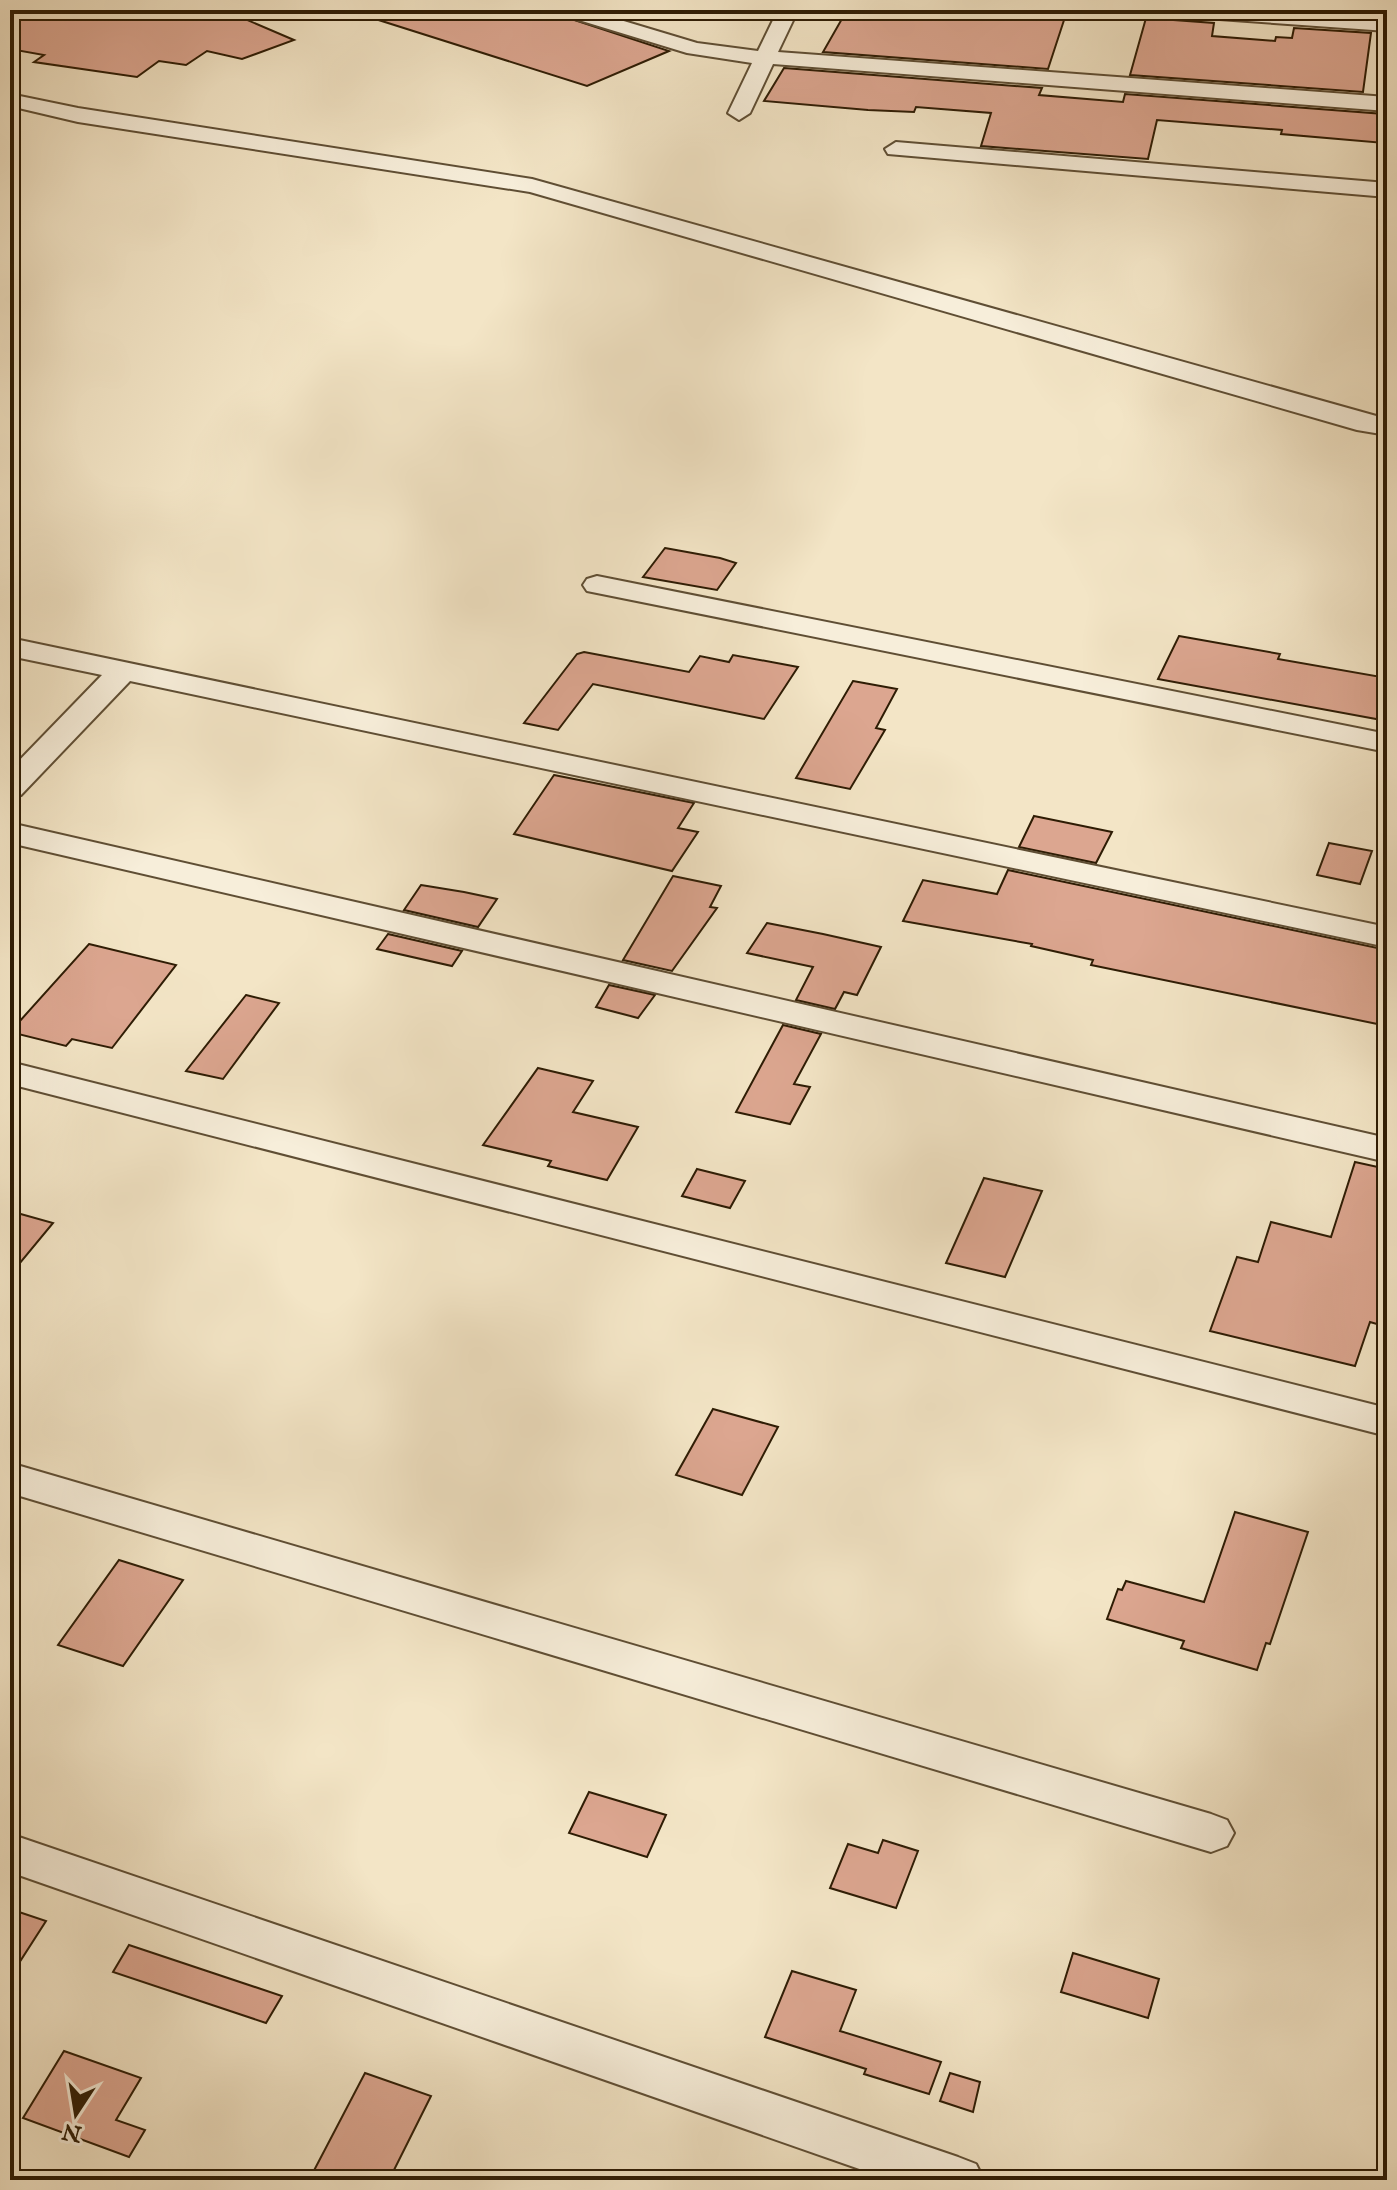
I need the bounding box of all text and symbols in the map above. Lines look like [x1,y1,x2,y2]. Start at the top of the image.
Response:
north arrow [36,2074,116,2154]
text: N [60,2116,85,2147]

